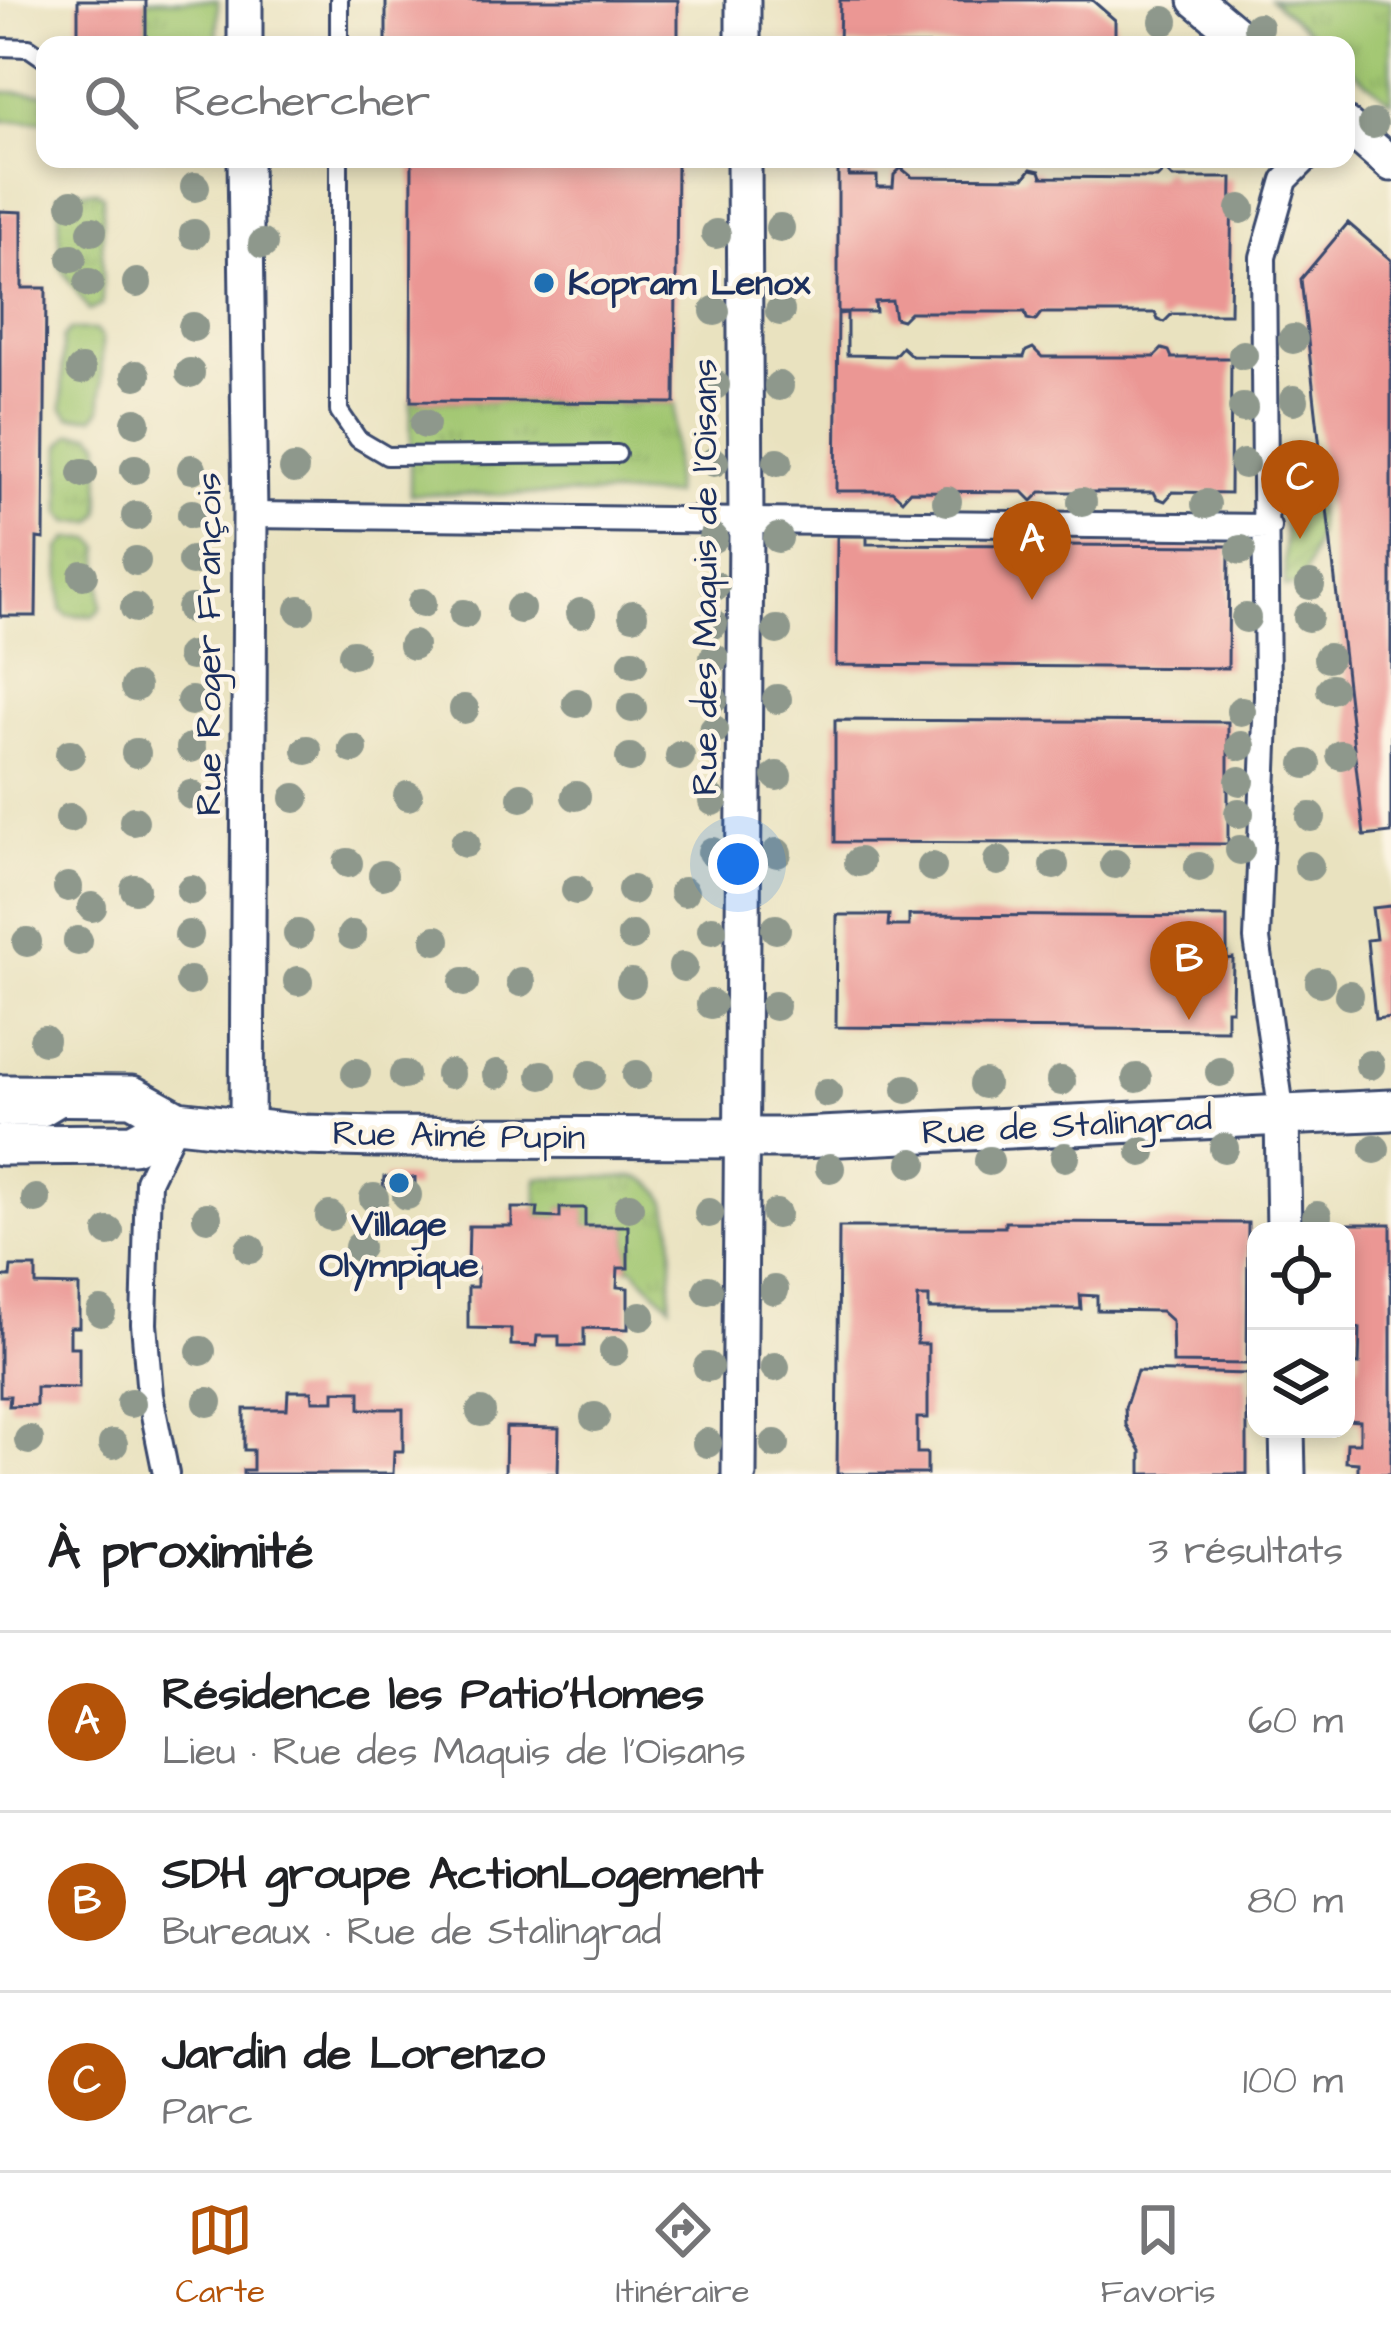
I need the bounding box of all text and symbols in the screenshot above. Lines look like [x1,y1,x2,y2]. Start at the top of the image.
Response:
search box [36,36,1355,168]
icon: search [78,69,144,135]
text: Rechercher [174,71,430,133]
place label: Kopram Lenox [568,258,811,309]
marker: Kopram Lenox [531,270,557,296]
street label: Rue des Maquis de l'Oisans [680,359,731,795]
pin: C [1261,440,1339,539]
street label: Rue Roger François [184,472,236,816]
pin: A [993,501,1071,600]
your location [708,834,768,894]
pin: B [1150,921,1228,1020]
street label: Rue de Stalingrad [921,1093,1213,1160]
street label: Rue Aimé Pupin [332,1108,586,1164]
marker: Village Olympique [386,1170,412,1196]
place label: Village Olympique [319,1199,479,1292]
map controls [1247,1222,1355,1438]
button: locate [1247,1222,1355,1330]
button: layers [1247,1330,1355,1438]
text: À proximité [48,1517,314,1588]
text: 3 résultats [1148,1525,1343,1579]
text: Résidence les Patio'Homes [162,1664,704,1726]
text: A [75,1695,99,1749]
text: 60 m [1248,1695,1343,1749]
text: Lieu · Rue des Maquis de l'Oisans [162,1726,746,1780]
text: SDH groupe ActionLogement [162,1844,763,1906]
text: B [73,1875,101,1929]
text: 80 m [1247,1875,1343,1929]
text: Bureaux · Rue de Stalingrad [162,1906,662,1960]
text: Jardin de Lorenzo [162,2024,545,2086]
text: C [73,2055,101,2109]
text: 100 m [1243,2055,1343,2109]
text: Parc [162,2086,253,2140]
tab: Carte [175,2197,265,2315]
tab: Itinéraire [616,2197,750,2315]
tab: Favoris [1100,2197,1216,2315]

